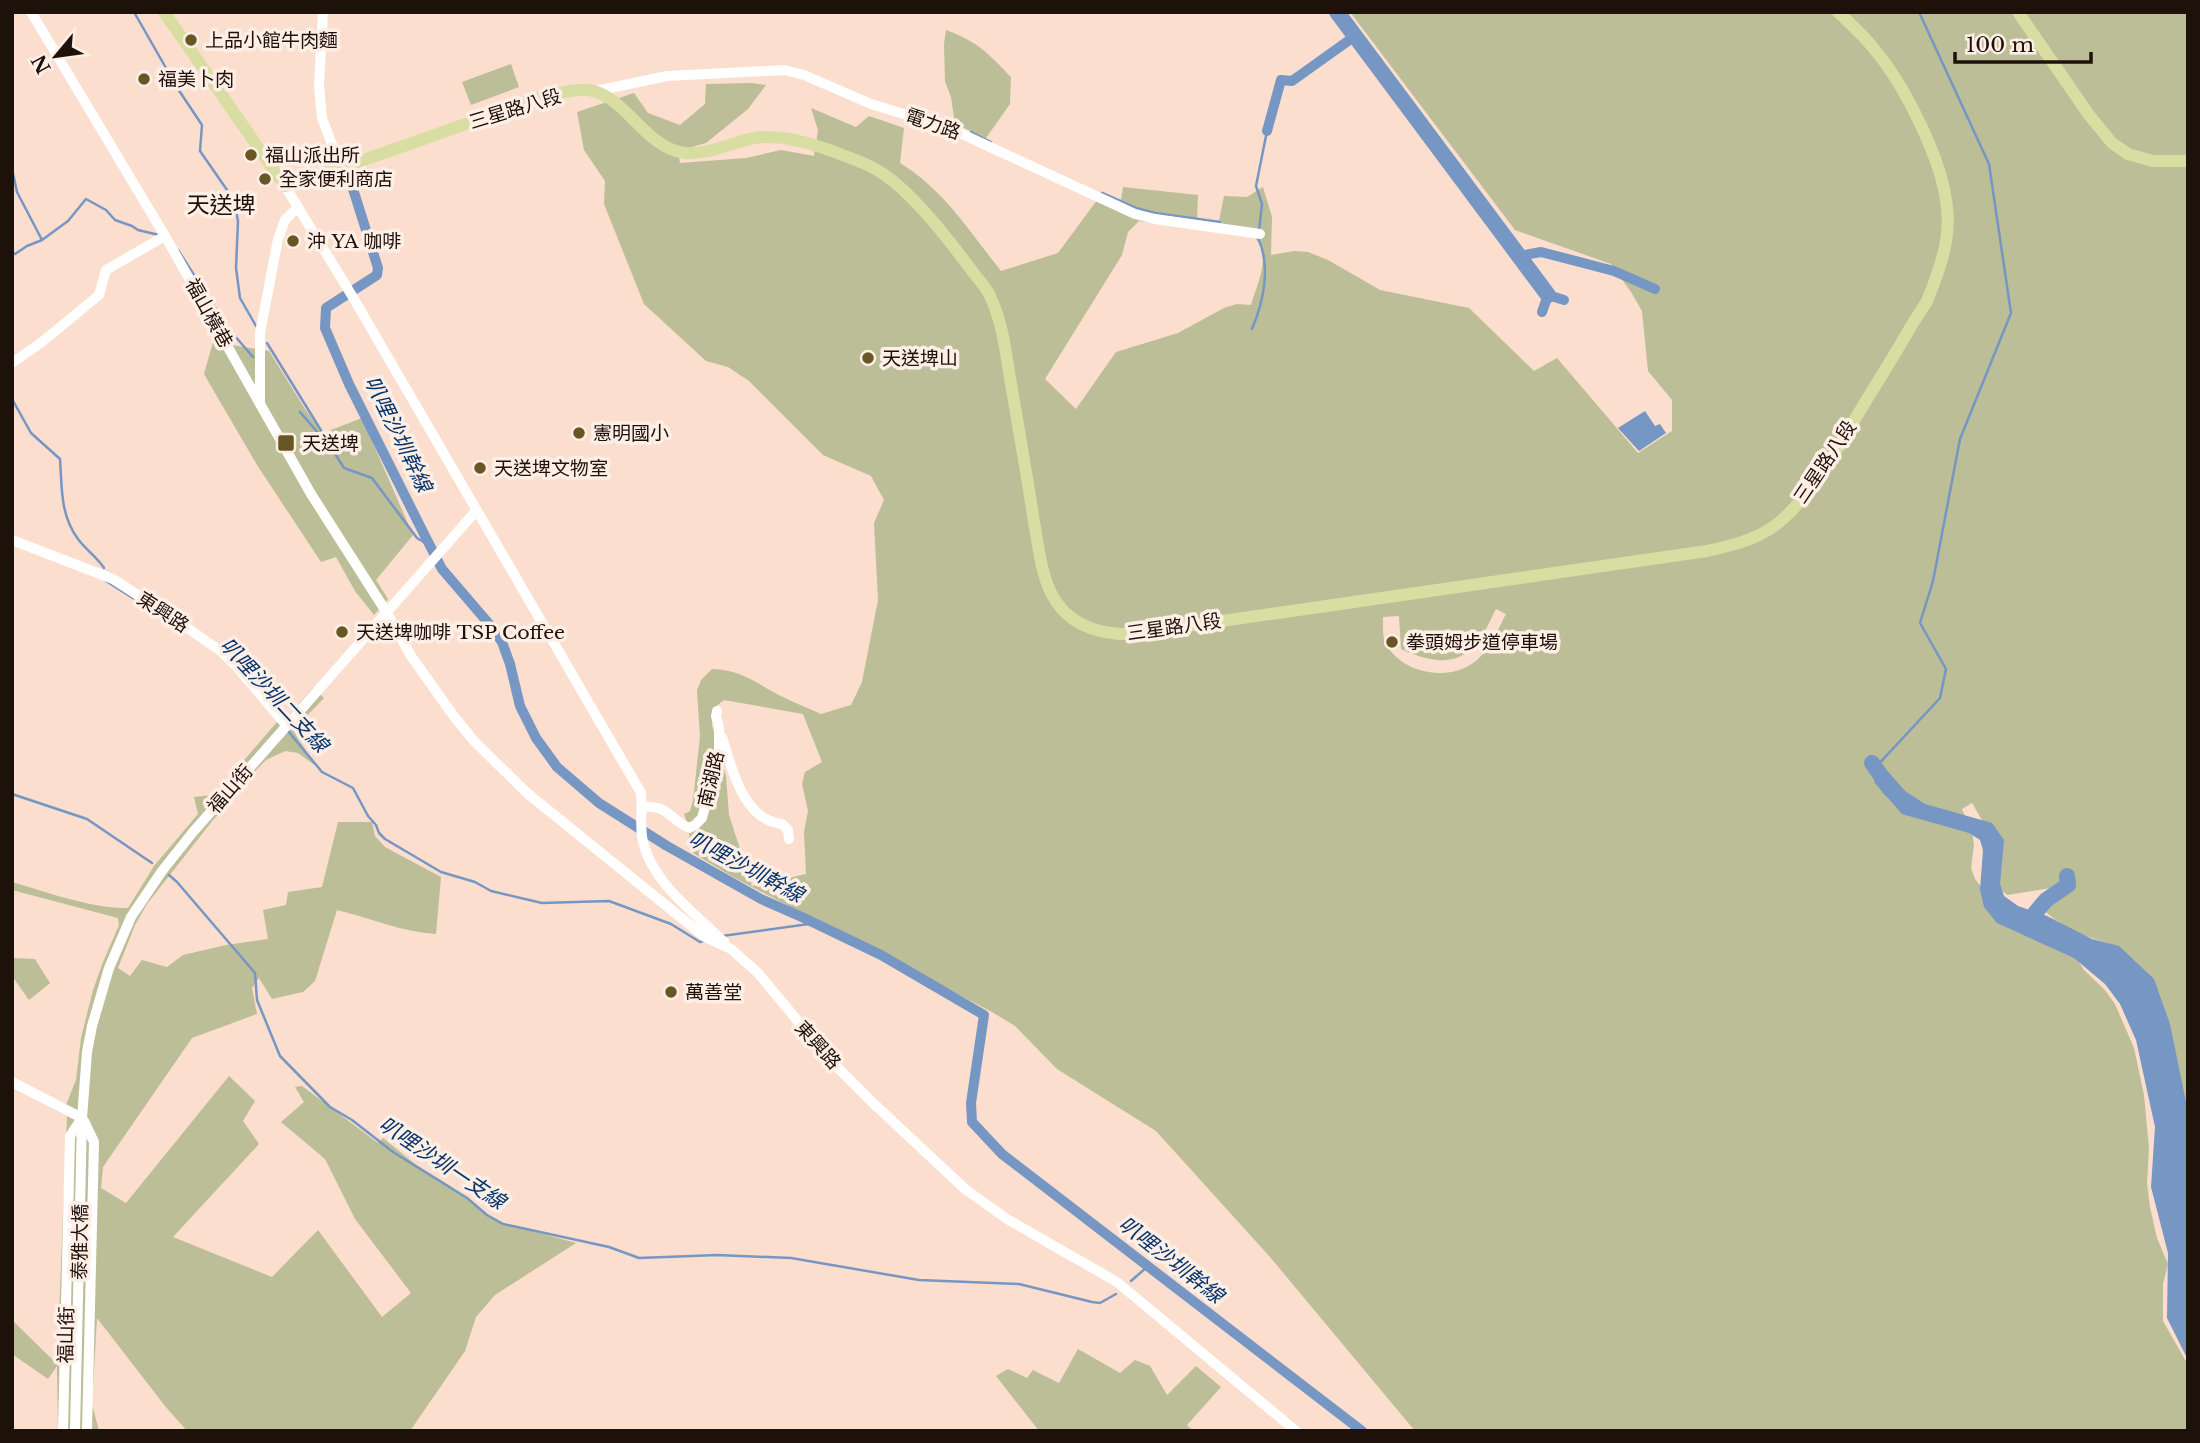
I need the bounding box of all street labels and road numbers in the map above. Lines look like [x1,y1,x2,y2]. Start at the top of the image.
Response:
street label: 三星路八段 [466,84,564,134]
street label: 電力路 [902,104,964,144]
street label: 福山橫巷 [181,274,237,352]
street label: 三星路八段 [1789,416,1861,508]
street label: 東興路 [133,587,193,637]
street label: 三星路八段 [1125,609,1223,645]
street label: 南湖路 [693,749,729,809]
street label: 福山街 [203,760,257,818]
street label: 東興路 [790,1016,846,1074]
street label: 泰雅大橋 [68,1204,92,1280]
street label: 福山街 [54,1306,78,1364]

